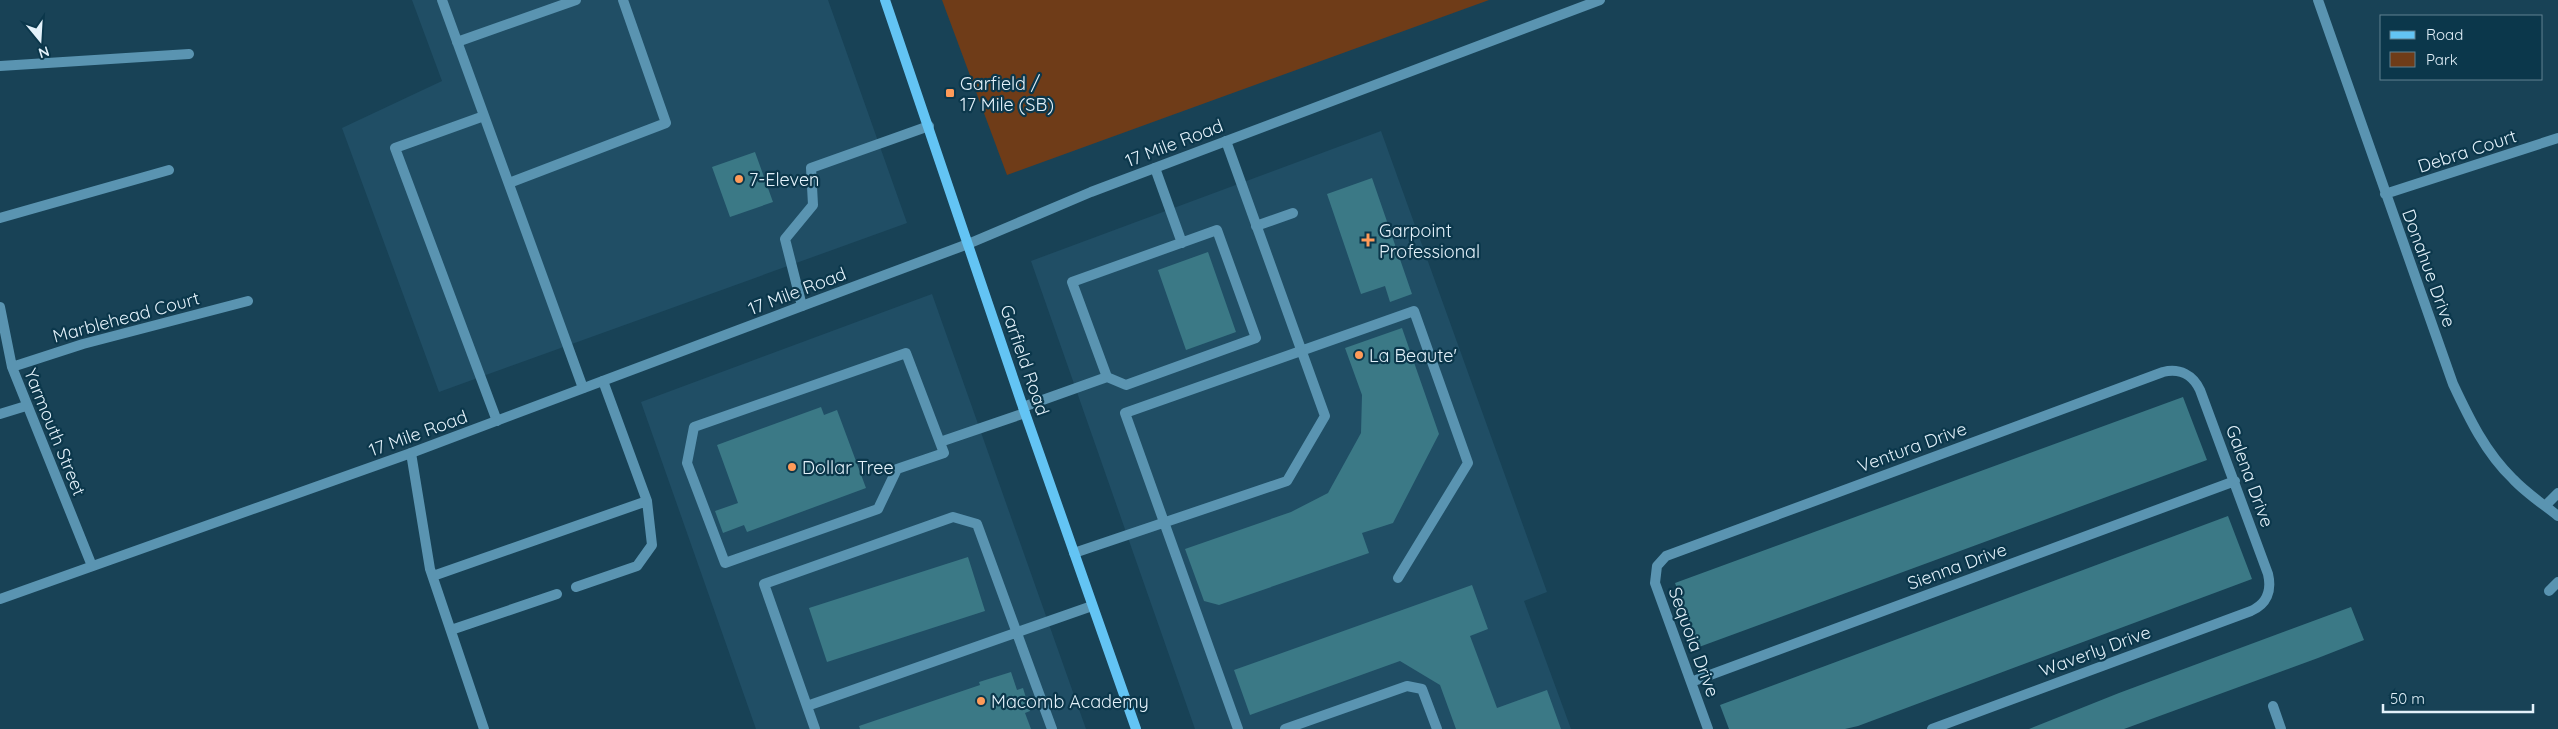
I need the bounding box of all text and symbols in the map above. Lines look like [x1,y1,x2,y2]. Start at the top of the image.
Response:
north arrow [15,15,65,65]
legend [2380,15,2543,80]
text: Road [2426,25,2463,44]
text: N [36,42,52,63]
text: Park [2426,50,2458,69]
place label: Garfield / 17 Mile (SB) [960,72,1054,116]
marker: Garfield / 17 Mile (SB) [944,87,956,99]
street label: 17 Mile Road [1122,114,1226,172]
street label: Debra Court [2415,124,2519,178]
place label: 7-Eleven [749,168,820,191]
marker: 7-Eleven [733,173,745,185]
street label: Donahue Drive [2397,206,2461,330]
place label: Garpoint Professional [1379,219,1480,263]
marker: Garpoint Professional [1361,233,1375,247]
street label: 17 Mile Road [745,262,849,320]
street label: Marblehead Court [50,286,202,348]
street label: Garfield Road [995,302,1055,418]
place label: La Beaute' [1369,344,1457,367]
marker: La Beaute' [1353,349,1365,361]
street label: Yarmouth Street [19,365,91,499]
street label: 17 Mile Road [366,405,470,461]
street label: Ventura Drive [1854,417,1970,477]
street label: Galena Drive [2221,422,2279,530]
place label: Dollar Tree [802,456,894,479]
marker: Dollar Tree [786,461,798,473]
street label: Sienna Drive [1904,537,2010,595]
street label: Sequoia Drive [1663,584,1725,700]
street label: Waverly Drive [2036,620,2154,682]
scale bar [2383,682,2533,714]
text: 50 m [2390,689,2425,708]
place label: Macomb Academy [991,690,1149,713]
marker: Macomb Academy [975,695,987,707]

